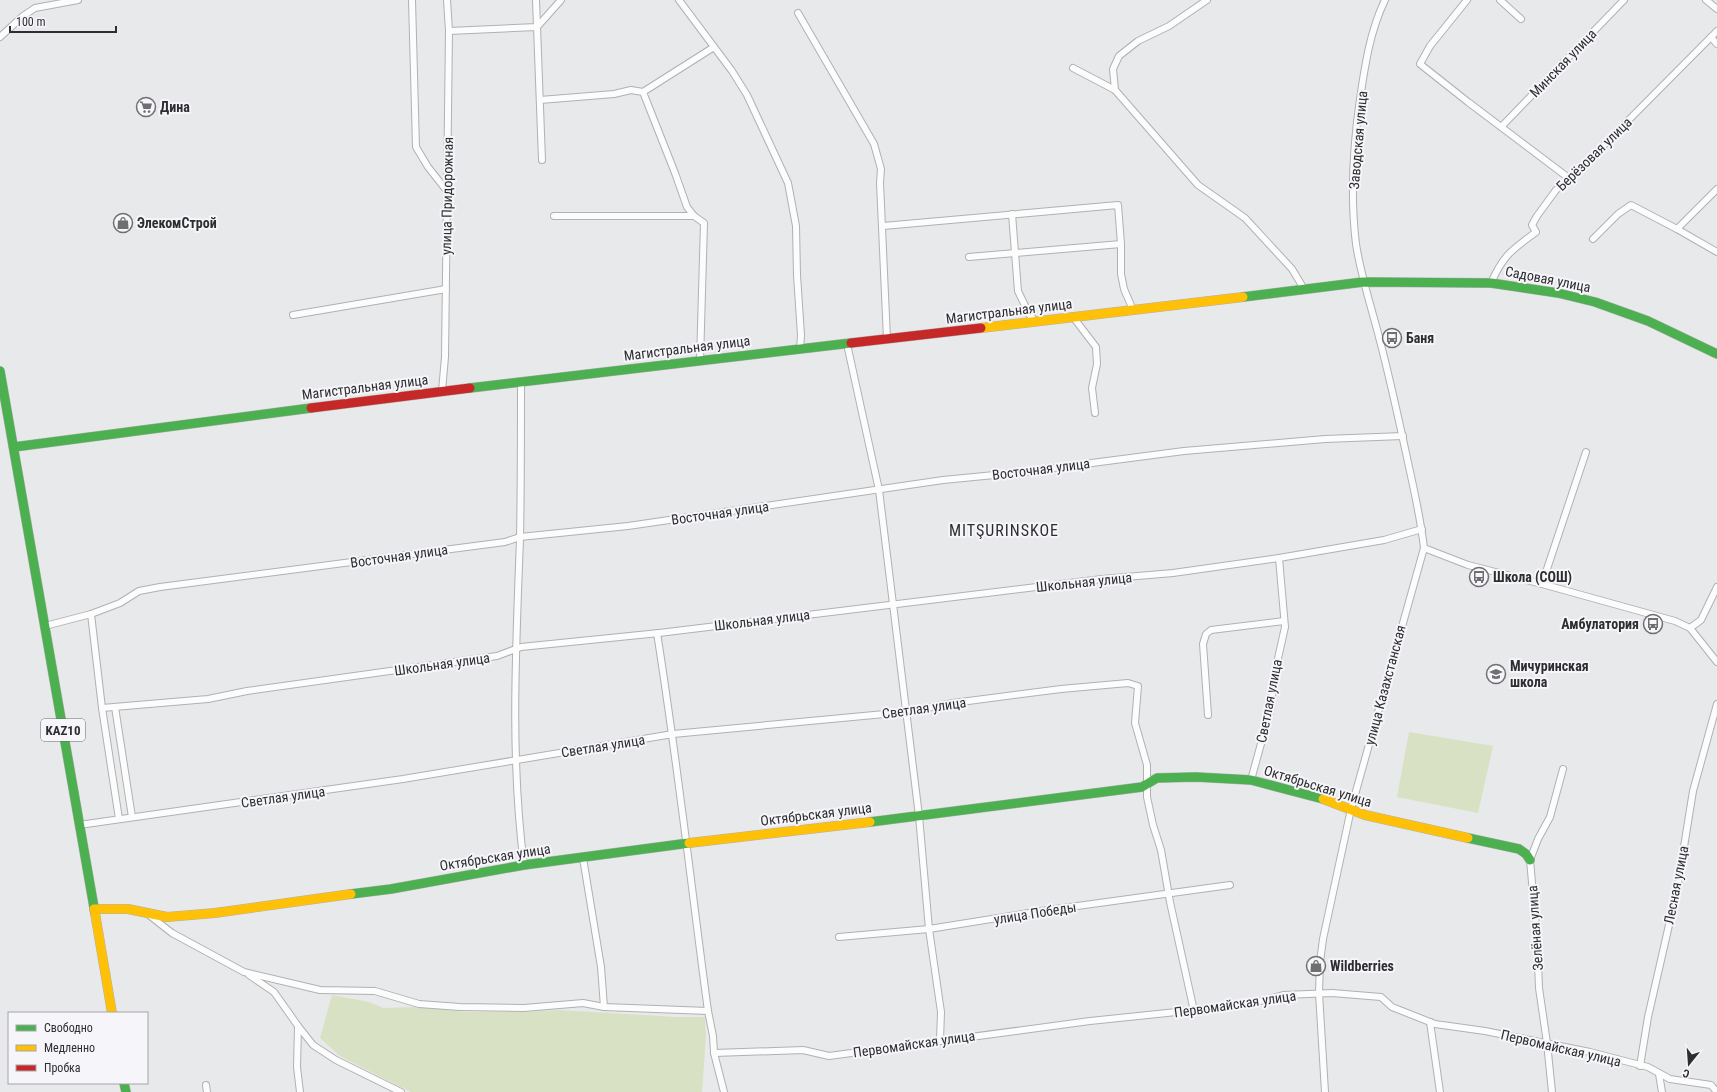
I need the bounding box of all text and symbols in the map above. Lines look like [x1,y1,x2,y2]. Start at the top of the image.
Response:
scale bar [10,8,116,34]
text: 100 m [16,15,46,29]
street label: Минская улица [1526,26,1600,100]
street label: Заводская улица [1346,90,1370,190]
supermarket icon: Дина [135,96,157,118]
place label: Дина [160,99,190,115]
street label: Берёзовая улица [1553,114,1635,194]
street label: улица Придорожная [438,137,456,255]
shop icon: ЭлекомСтрой [112,212,134,234]
place label: ЭлекомСтрой [137,215,217,231]
street label: Садовая улица [1504,263,1592,295]
street label: Магистральная улица [945,295,1073,327]
bus stop icon: Баня [1381,327,1403,349]
place label: Баня [1406,330,1434,346]
street label: Магистральная улица [623,332,751,364]
street label: Магистральная улица [301,371,429,403]
street label: Восточная улица [991,455,1091,483]
street label: Восточная улица [670,498,770,528]
district label: MITŞURINSKOE [949,521,1059,540]
street label: Восточная улица [349,541,449,571]
bus stop icon: Школа (СОШ) [1468,566,1490,588]
street label: Школьная улица [1035,569,1133,595]
place label: Школа (СОШ) [1493,569,1572,586]
street label: Школьная улица [713,606,811,634]
bus stop icon: Амбулатория [1642,613,1664,635]
place label: Амбулатория [1561,616,1639,632]
street label: улица Казахстанская [1361,623,1409,747]
street label: Школьная улица [393,649,491,679]
street label: Светлая улица [1253,658,1285,744]
place label: Мичуринская школа [1510,658,1589,690]
school or university icon: Мичуринская школа [1485,663,1507,685]
street label: Светлая улица [881,694,967,722]
road number: KAZ10 [41,719,85,741]
street label: Светлая улица [560,731,646,761]
street label: Октябрьская улица [1262,762,1374,810]
street label: Светлая улица [240,783,326,811]
street label: Октябрьская улица [760,799,872,829]
street label: Октябрьская улица [438,840,552,874]
street label: Лесная улица [1661,845,1691,925]
street label: Зелёная улица [1524,885,1546,971]
street label: улица Победы [993,899,1077,927]
shop icon: Wildberries [1305,955,1327,977]
place label: Wildberries [1330,958,1394,974]
street label: Первомайская улица [1173,988,1297,1020]
legend [8,1012,148,1084]
text: Свободно [44,1021,93,1035]
street label: Первомайская улица [1499,1026,1623,1070]
street label: Первомайская улица [852,1028,976,1060]
text: Медленно [44,1041,95,1055]
north arrow [1669,1044,1709,1084]
text: Пробка [44,1061,81,1075]
text: С [1681,1066,1691,1080]

